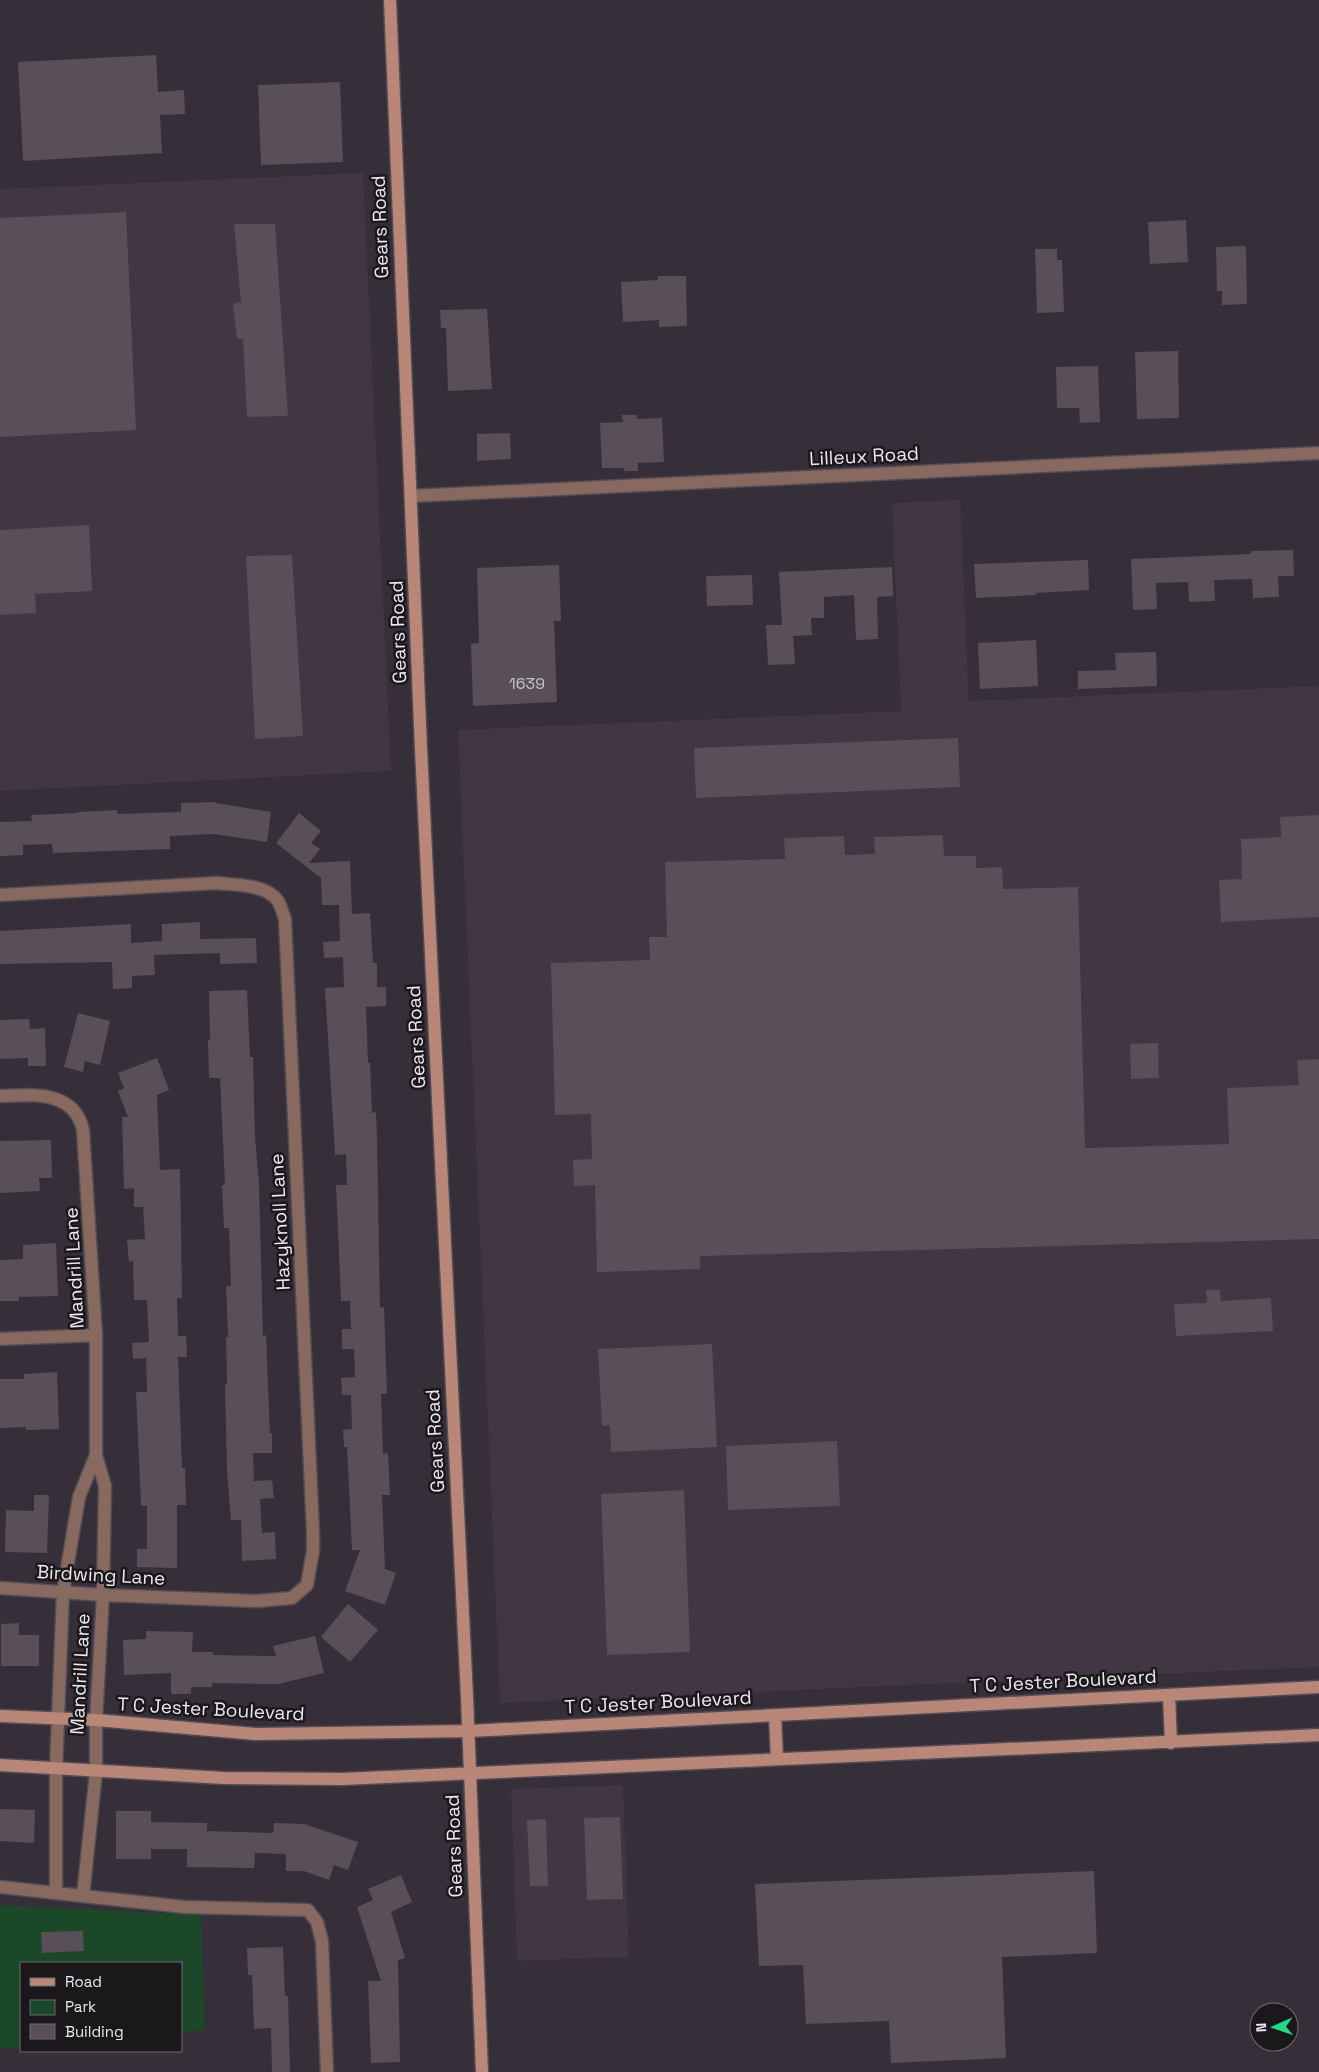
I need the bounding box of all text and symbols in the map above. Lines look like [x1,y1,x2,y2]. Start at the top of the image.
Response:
street label: Gears Road [366,175,394,279]
street label: Lilleux Road [808,441,920,471]
street label: Gears Road [384,580,412,684]
house number: 1639 [509,673,545,694]
street label: Gears Road [401,985,431,1089]
street label: Hazyknoll Lane [264,1153,296,1291]
street label: Mandrill Lane [58,1207,90,1329]
street label: Gears Road [420,1389,450,1493]
street label: Birdwing Lane [36,1559,166,1591]
street label: Mandrill Lane [64,1613,96,1735]
street label: T C Jester Boulevard [969,1664,1157,1698]
street label: T C Jester Boulevard [564,1685,752,1719]
street label: T C Jester Boulevard [117,1692,305,1726]
street label: Gears Road [440,1794,468,1898]
legend [20,1962,182,2052]
text: Road [65,1972,102,1991]
text: Park [65,1997,96,2016]
north arrow [1249,2002,1299,2052]
text: Building [65,2022,124,2041]
text: N [1252,2022,1270,2032]

